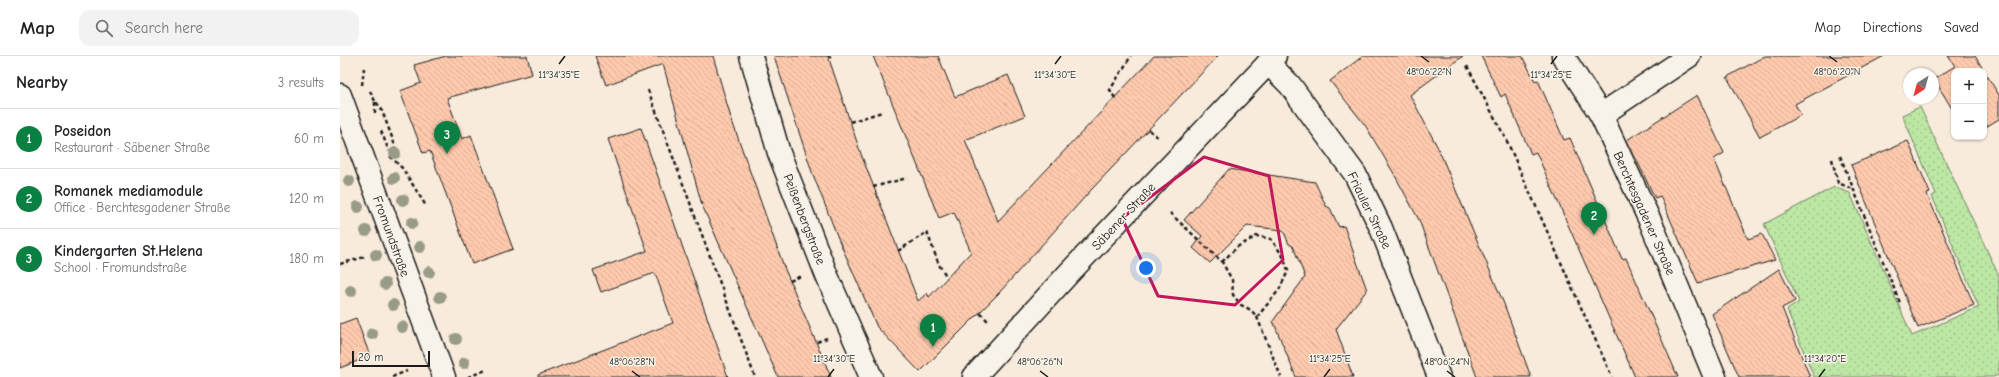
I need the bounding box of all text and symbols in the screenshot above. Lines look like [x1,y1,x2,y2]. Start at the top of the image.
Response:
search box [79,10,359,46]
text: Map [20,17,55,39]
icon: search [93,17,115,39]
text: Search here [125,19,203,37]
text: Map [1814,19,1841,36]
text: Directions [1863,19,1922,36]
text: Saved [1944,19,1979,36]
text: 48°06'22"N [1406,66,1452,78]
text: 48°06'20"N [1814,66,1860,78]
north arrow [1903,68,1939,104]
map controls [1951,68,1987,140]
button: + [1951,68,1987,104]
text: 11°34'35"E [538,69,580,81]
text: 11°34'30"E [1034,69,1076,81]
text: 11°34'25"E [1530,69,1572,81]
text: Nearby [16,73,67,92]
text: 3 results [278,75,324,90]
button: − [1951,104,1987,140]
pin: 3 [434,121,460,154]
text: Poseidon [54,122,111,140]
text: 1 [26,131,32,146]
text: 60 m [294,131,324,146]
text: Restaurant · Säbener Straße [54,140,210,155]
street label: Berchtesgadener Straße [1610,149,1679,278]
street label: Friauler Straße [1344,169,1395,252]
street label: Peißenbergstraße [780,172,829,267]
street label: Säbener Straße [1088,179,1159,253]
text: Romanek mediamodule [54,182,203,200]
text: 2 [26,191,32,206]
text: 120 m [289,191,324,206]
street label: Fromundstraße [370,194,413,279]
text: Office · Berchtesgadener Straße [54,200,230,215]
pin: 2 [1581,202,1607,235]
text: Kindergarten St.Helena [54,242,203,260]
text: 3 [26,251,32,266]
text: 180 m [289,251,324,266]
your location [1136,258,1156,278]
text: School · Fromundstraße [54,260,187,275]
pin: 1 [920,314,946,347]
scale bar [352,349,430,368]
text: 20 m [358,351,383,364]
text: 11°34'30"E [813,353,855,365]
text: 11°34'25"E [1309,353,1351,365]
text: 11°34'20"E [1804,353,1846,365]
text: 48°06'28"N [609,356,655,368]
text: 48°06'26"N [1017,356,1063,368]
text: 48°06'24"N [1424,356,1470,368]

